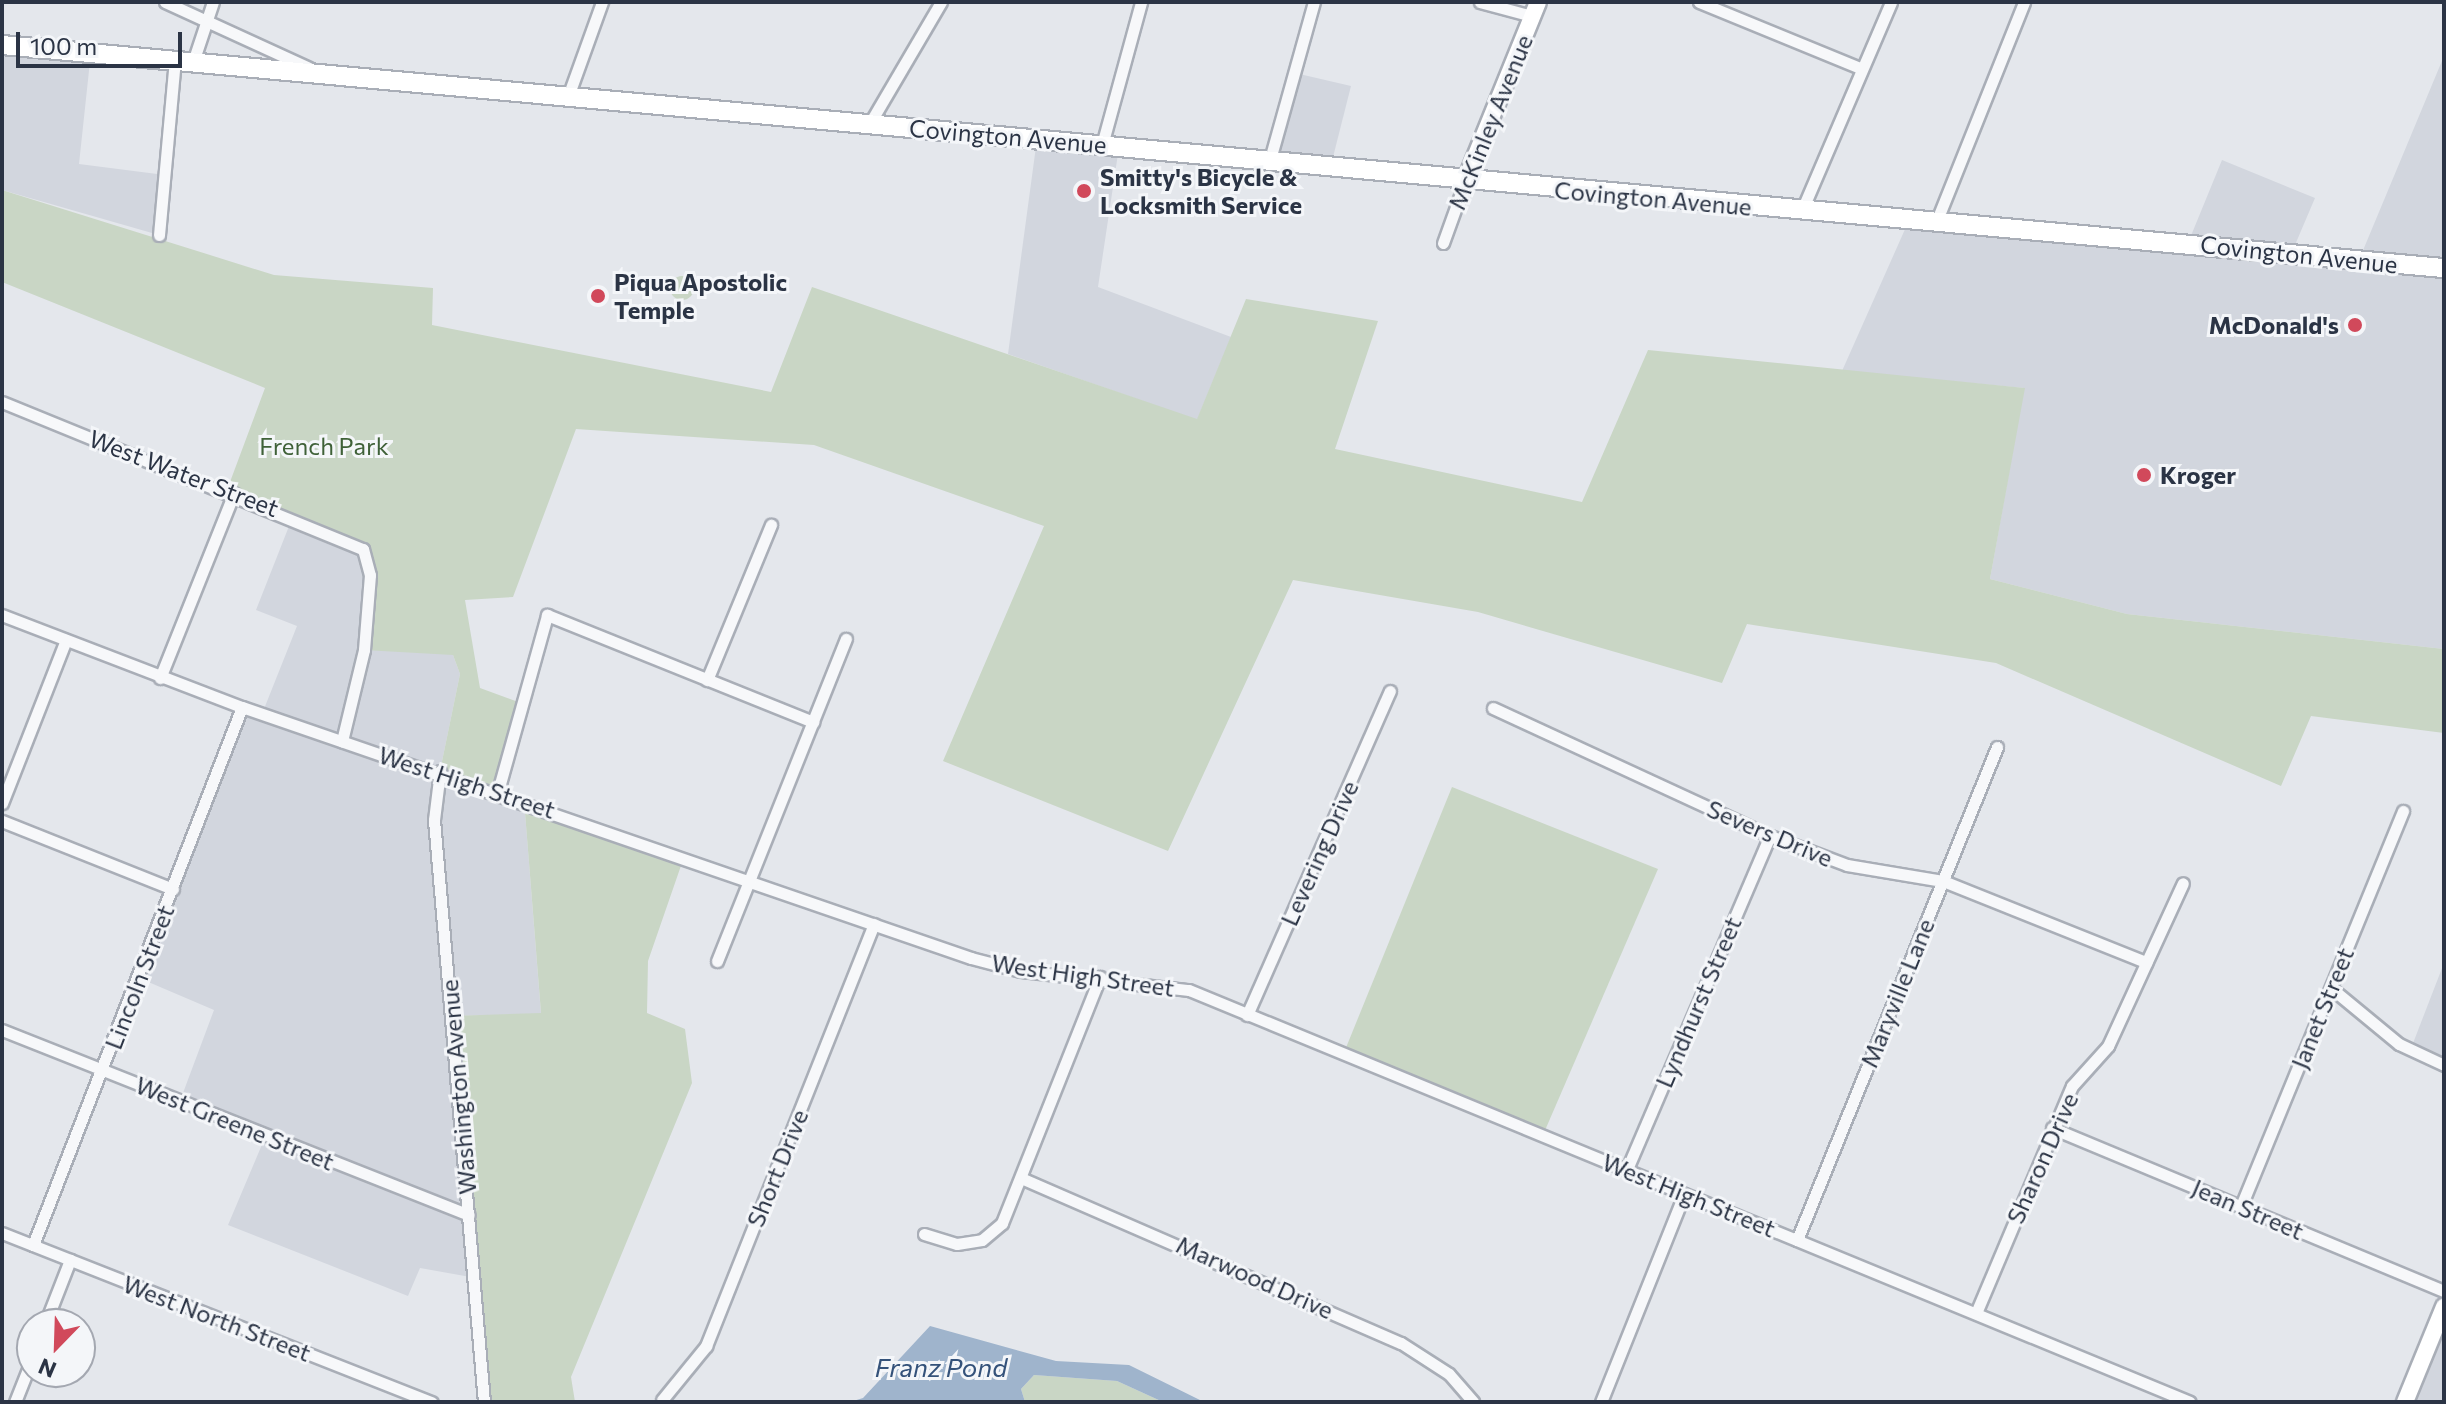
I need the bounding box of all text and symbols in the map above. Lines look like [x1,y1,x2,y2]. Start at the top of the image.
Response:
scale bar [20,16,186,66]
street label: McKinley Avenue [1442,30,1538,214]
text: 100 m [30,31,97,60]
street label: Covington Avenue [908,113,1108,159]
place label: Smitty's Bicycle & Locksmith Service [1100,163,1302,219]
street label: Covington Avenue [1553,175,1753,221]
marker: Smitty's Bicycle & Locksmith Service [1075,182,1093,200]
street label: Covington Avenue [2199,229,2399,279]
place label: Piqua Apostolic Temple [614,268,787,324]
marker: Piqua Apostolic Temple [589,287,607,305]
place label: McDonald's [2209,311,2339,339]
marker: McDonald's [2346,316,2364,334]
street label: West Water Street [85,424,283,522]
park label: French Park [259,432,389,460]
place label: Kroger [2160,461,2236,489]
marker: Kroger [2135,466,2153,484]
street label: West High Street [375,740,559,824]
street label: Levering Drive [1274,776,1364,930]
street label: Severs Drive [1703,794,1837,872]
street label: Lincoln Street [98,901,180,1053]
street label: Lyndhurst Street [1649,912,1747,1092]
street label: Maryville Lane [1854,914,1940,1072]
street label: Janet Street [2285,943,2359,1073]
street label: West High Street [990,948,1176,1002]
street label: Washington Avenue [434,978,482,1196]
street label: West Greene Street [131,1070,339,1176]
street label: Sharon Drive [2000,1088,2084,1228]
street label: Short Drive [740,1105,814,1231]
street label: West High Street [1598,1147,1780,1243]
street label: Jean Street [2188,1173,2308,1245]
street label: Marwood Drive [1172,1230,1338,1324]
street label: West North Street [119,1269,315,1367]
north arrow [16,1308,96,1388]
water label: Franz Pond [875,1351,1007,1383]
text: N [34,1353,60,1384]

